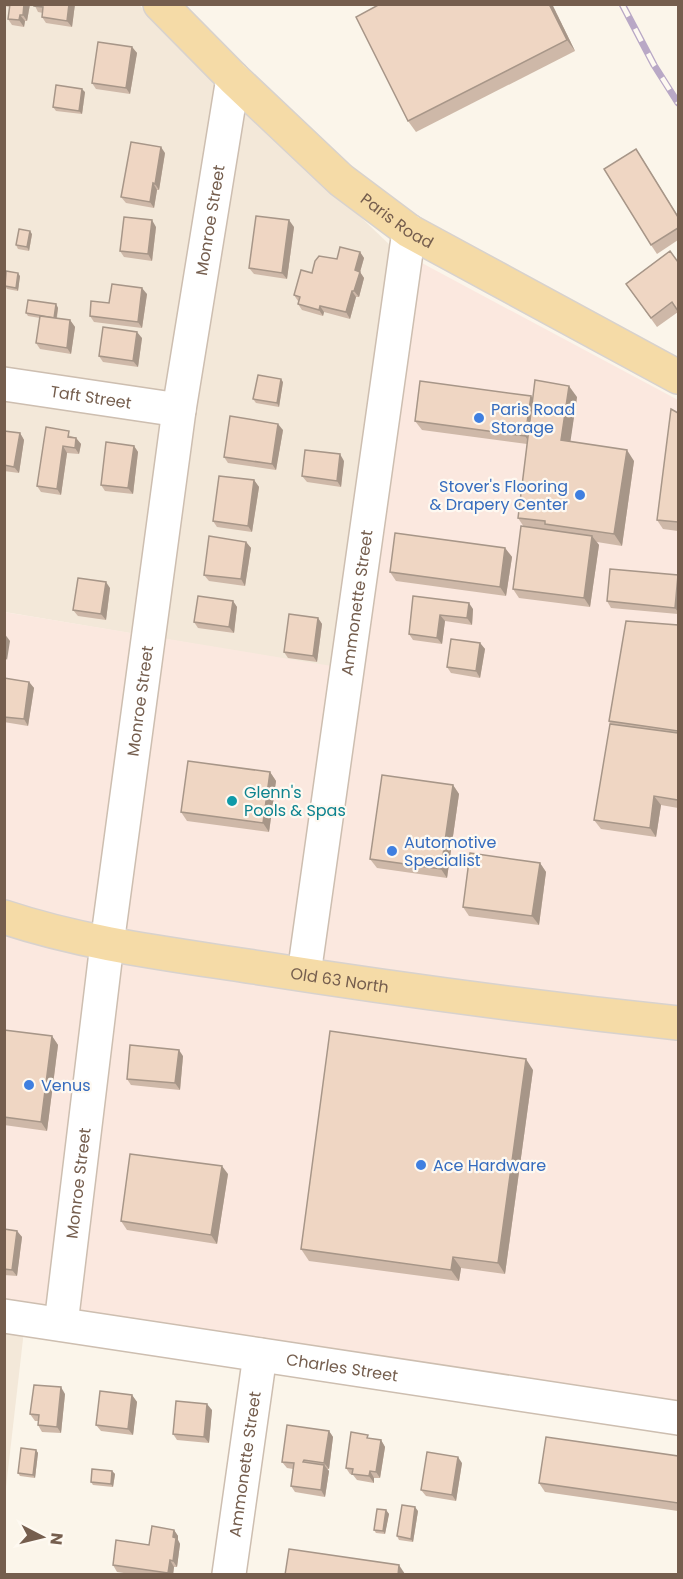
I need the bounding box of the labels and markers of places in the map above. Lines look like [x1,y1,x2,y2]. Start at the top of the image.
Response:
place label: Paris Road Storage [491,398,575,439]
marker: Paris Road Storage [472,411,486,425]
place label: Stover's Flooring & Drapery Center [430,475,568,516]
marker: Stover's Flooring & Drapery Center [573,488,587,502]
place label: Glenn's Pools & Spas [244,781,346,822]
marker: Glenn's Pools & Spas [225,794,239,808]
place label: Automotive Specialist [404,831,497,872]
marker: Automotive Specialist [385,844,399,858]
place label: Venus [41,1074,91,1097]
marker: Venus [22,1078,36,1092]
place label: Ace Hardware [433,1154,546,1177]
marker: Ace Hardware [414,1158,428,1172]

